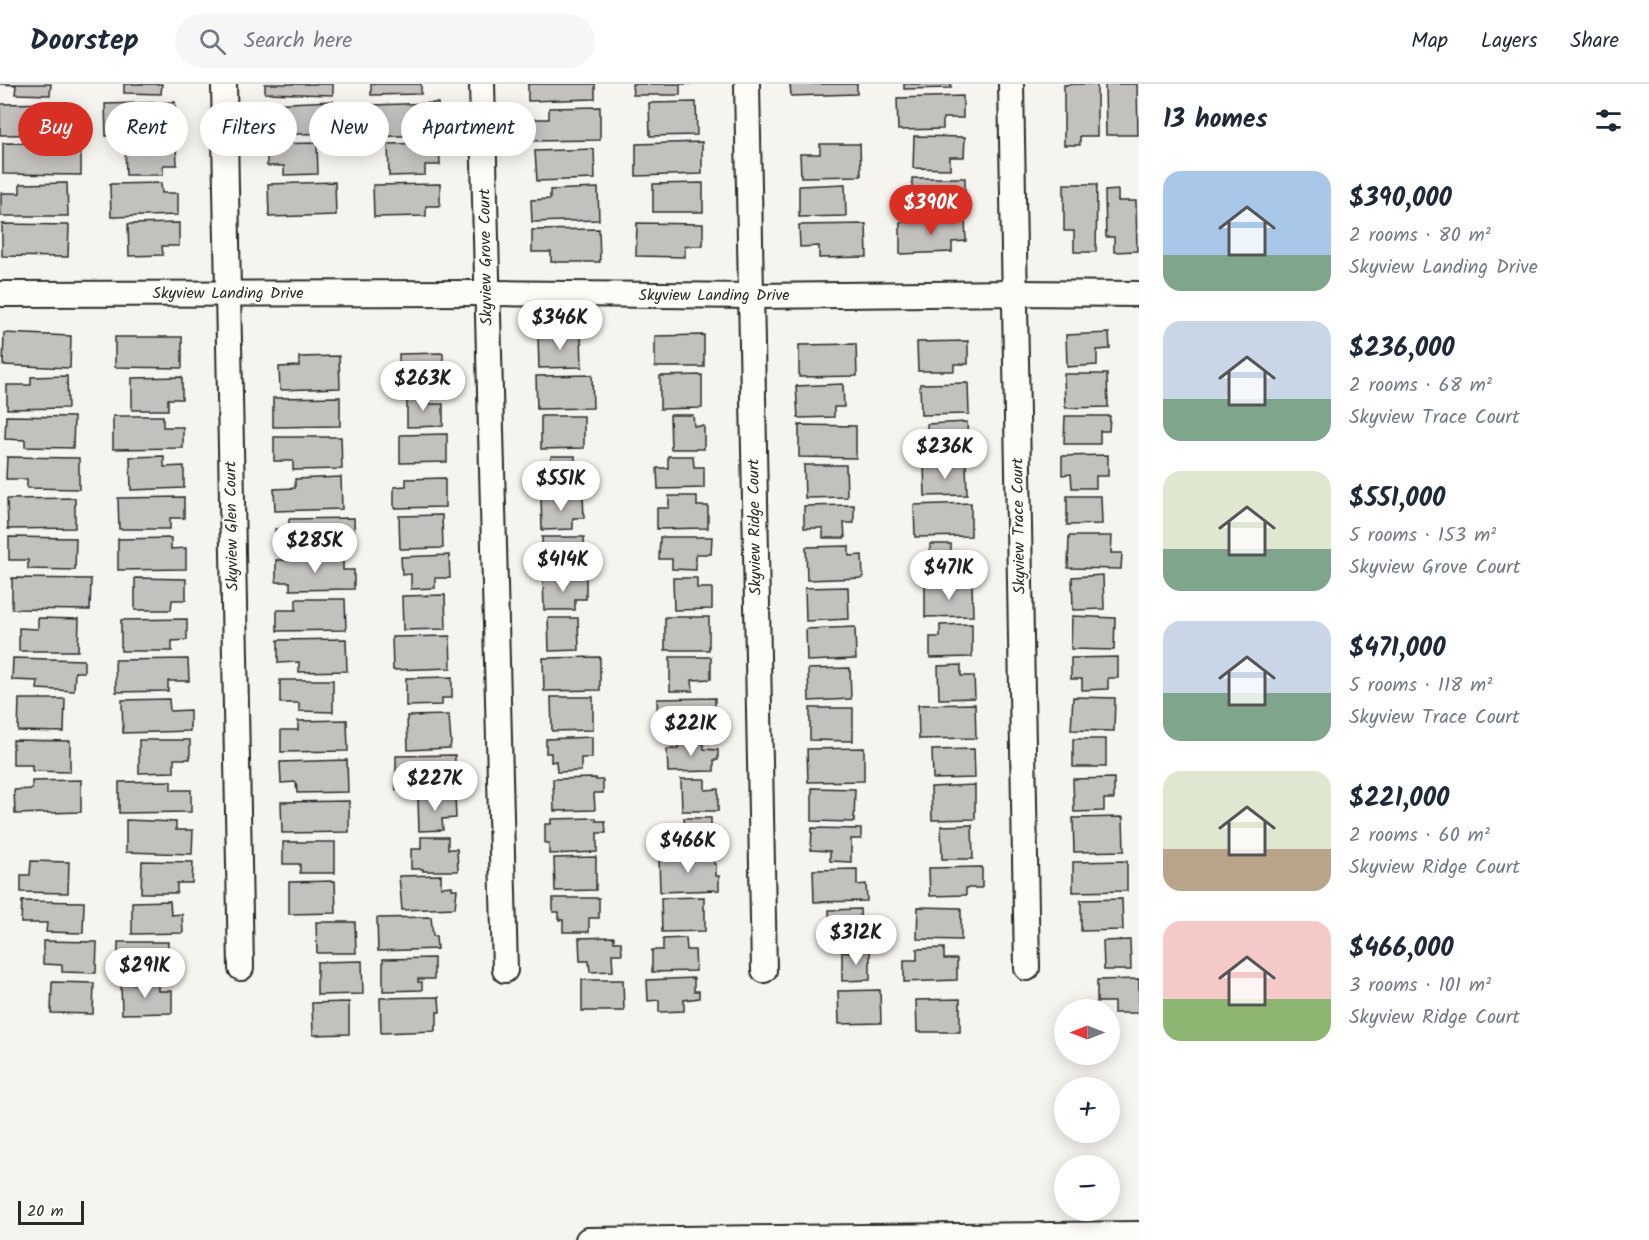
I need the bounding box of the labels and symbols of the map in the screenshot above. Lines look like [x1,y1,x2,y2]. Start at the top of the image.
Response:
pin: $390K [889,185,973,236]
street label: Skyview Grove Court [472,187,500,326]
street label: Skyview Landing Drive [153,281,303,306]
street label: Skyview Landing Drive [639,283,789,308]
pin: $346K [518,300,602,351]
pin: $263K [381,361,465,412]
pin: $236K [903,429,987,480]
street label: Skyview Trace Court [1005,457,1033,594]
street label: Skyview Ridge Court [741,458,769,596]
street label: Skyview Glen Court [218,460,246,591]
pin: $551K [519,461,603,512]
pin: $285K [273,523,357,574]
pin: $414K [521,542,605,593]
pin: $471K [907,550,991,601]
pin: $221K [649,706,733,757]
pin: $227K [393,761,477,812]
pin: $466K [646,823,730,874]
pin: $312K [814,915,898,966]
pin: $291K [103,948,187,999]
north arrow [1054,999,1120,1065]
scale bar [18,1198,84,1226]

